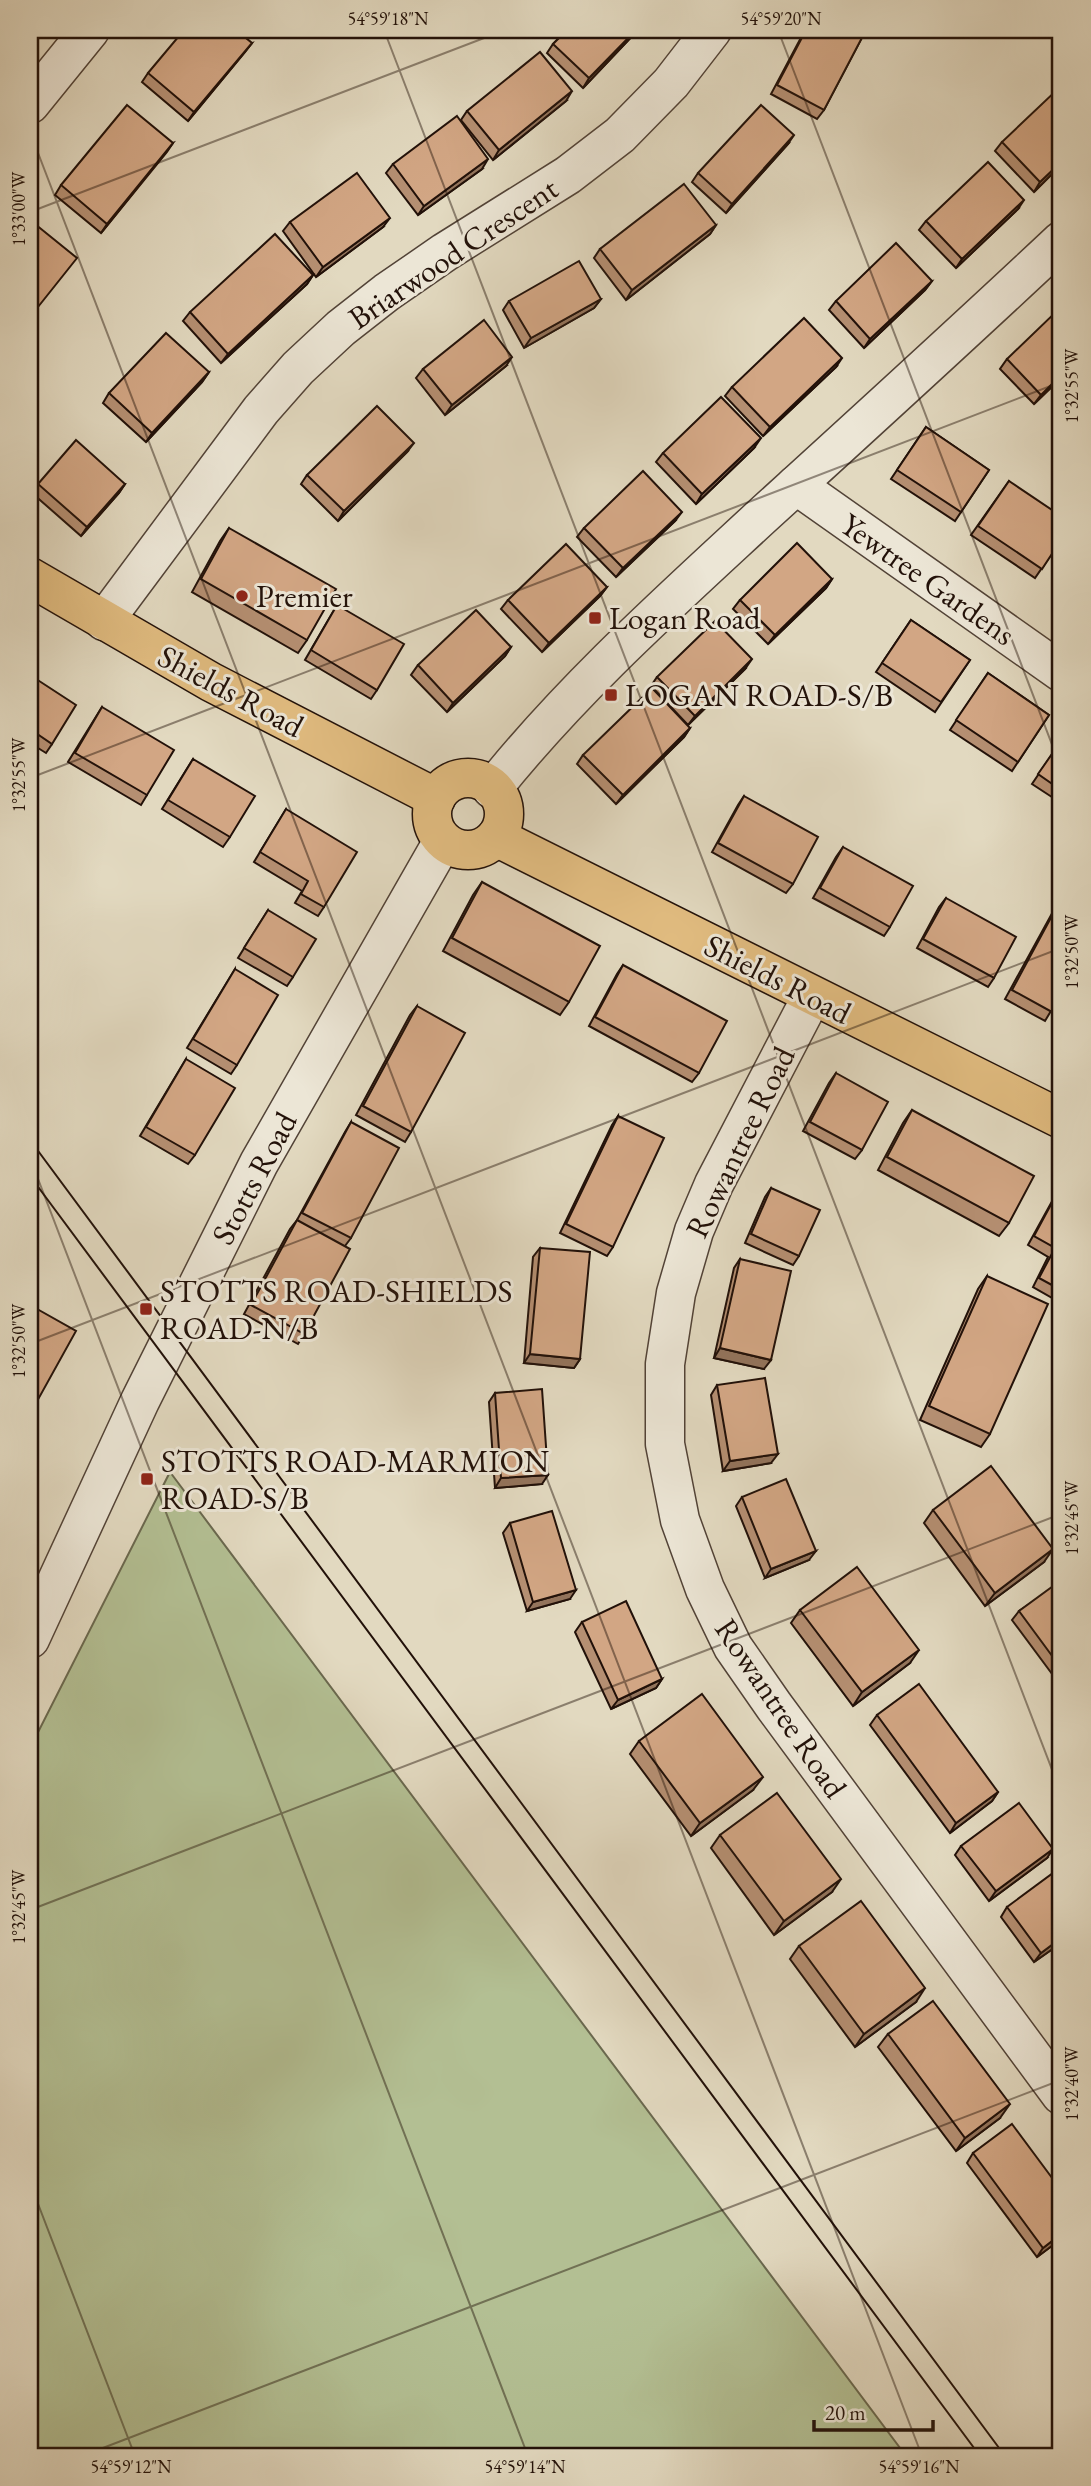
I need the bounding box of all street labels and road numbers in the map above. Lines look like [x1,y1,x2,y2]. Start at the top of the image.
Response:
street label: Briarwood Crescent [340,167,566,339]
street label: Yewtree Gardens [832,503,1024,655]
street label: Shields Road [151,635,312,747]
street label: Shields Road [698,924,859,1034]
street label: Rowantree Road [676,1039,805,1245]
street label: Stotts Road [202,1104,307,1252]
street label: Rowantree Road [705,1610,857,1807]

